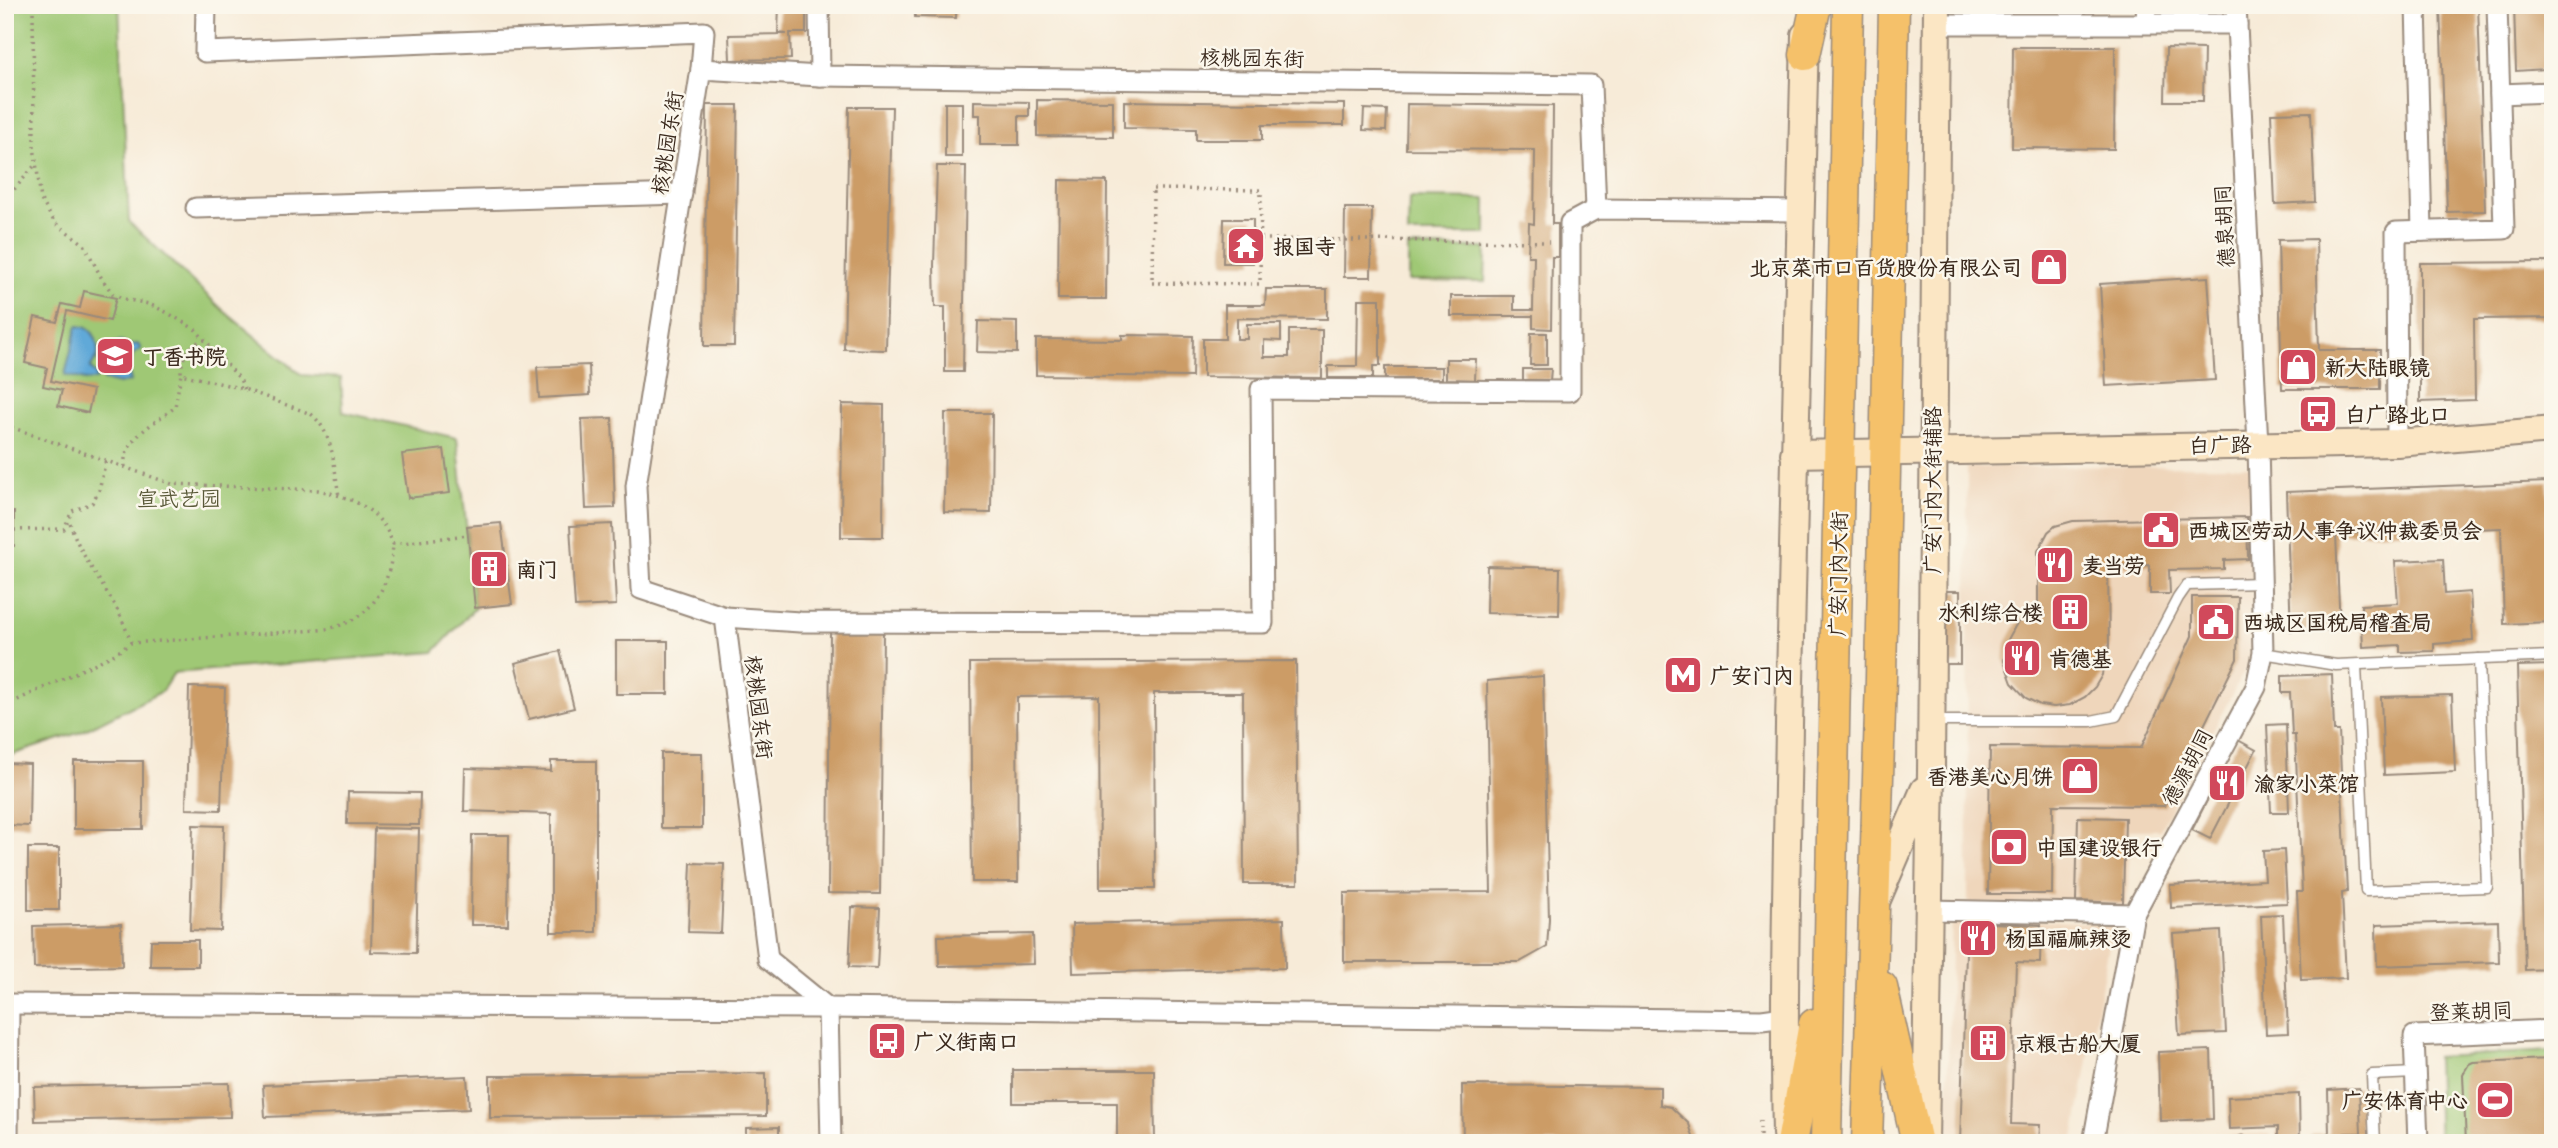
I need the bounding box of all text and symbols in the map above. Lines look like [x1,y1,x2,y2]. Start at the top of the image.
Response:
street label: 核桃园东街 [1199,45,1305,71]
street label: 核桃园东街 [646,89,688,197]
street label: 德泉胡同 [2209,183,2239,269]
temple icon: 报国寺 [1225,225,1267,267]
place label: 报国寺 [1273,234,1336,259]
shop icon: 北京菜市口百货股份有限公司 [2028,246,2070,288]
place label: 北京菜市口百货股份有限公司 [1749,255,2022,280]
school or university icon: 丁香书院 [94,335,136,377]
place label: 丁香书院 [142,344,226,369]
shop icon: 新大陆眼镜 [2277,346,2319,388]
place label: 新大陆眼镜 [2325,355,2430,380]
bus stop icon: 白广路北口 [2297,393,2339,435]
place label: 白广路北口 [2345,402,2450,427]
street label: 广安门内大街辅路 [1920,406,1945,574]
street label: 白广路 [2188,432,2252,458]
park label: 宣武艺园 [137,486,221,511]
public building icon: 西城区劳动人事争议仲裁委员会 [2140,509,2182,551]
street label: 广安门内大街 [1824,511,1852,637]
place label: 西城区劳动人事争议仲裁委员会 [2188,518,2482,543]
restaurant icon: 麦当劳 [2034,544,2076,586]
building icon: 南门 [468,548,510,590]
place label: 麦当劳 [2082,553,2145,578]
place label: 南门 [516,557,558,582]
building icon: 水利综合楼 [2049,591,2091,633]
place label: 水利综合楼 [1938,600,2043,625]
public building icon: 西城区国税局稽查局 [2195,601,2237,643]
place label: 西城区国税局稽查局 [2243,610,2432,635]
restaurant icon: 肯德基 [2001,637,2043,679]
place label: 肯德基 [2049,646,2112,671]
street label: 核桃园东街 [740,653,778,761]
metro station icon: 广安门内 [1662,654,1704,696]
place label: 广安门内 [1710,663,1794,688]
street label: 德源胡同 [2156,724,2218,810]
shop icon: 香港美心月饼 [2059,755,2101,797]
restaurant icon: 渝家小菜馆 [2206,762,2248,804]
place label: 香港美心月饼 [1927,764,2053,789]
place label: 渝家小菜馆 [2254,771,2359,796]
bank icon: 中国建设银行 [1988,826,2030,868]
place label: 中国建设银行 [2036,835,2162,860]
restaurant icon: 杨国福麻辣烫 [1957,917,1999,959]
place label: 杨国福麻辣烫 [2005,926,2131,951]
street label: 登莱胡同 [2429,997,2513,1025]
bus stop icon: 广义街南口 [866,1020,908,1062]
building icon: 京粮古船大厦 [1967,1022,2009,1064]
place label: 广义街南口 [914,1029,1019,1054]
place label: 京粮古船大厦 [2015,1031,2141,1056]
sports icon: 广安体育中心 [2474,1079,2516,1121]
place label: 广安体育中心 [2342,1088,2468,1113]

